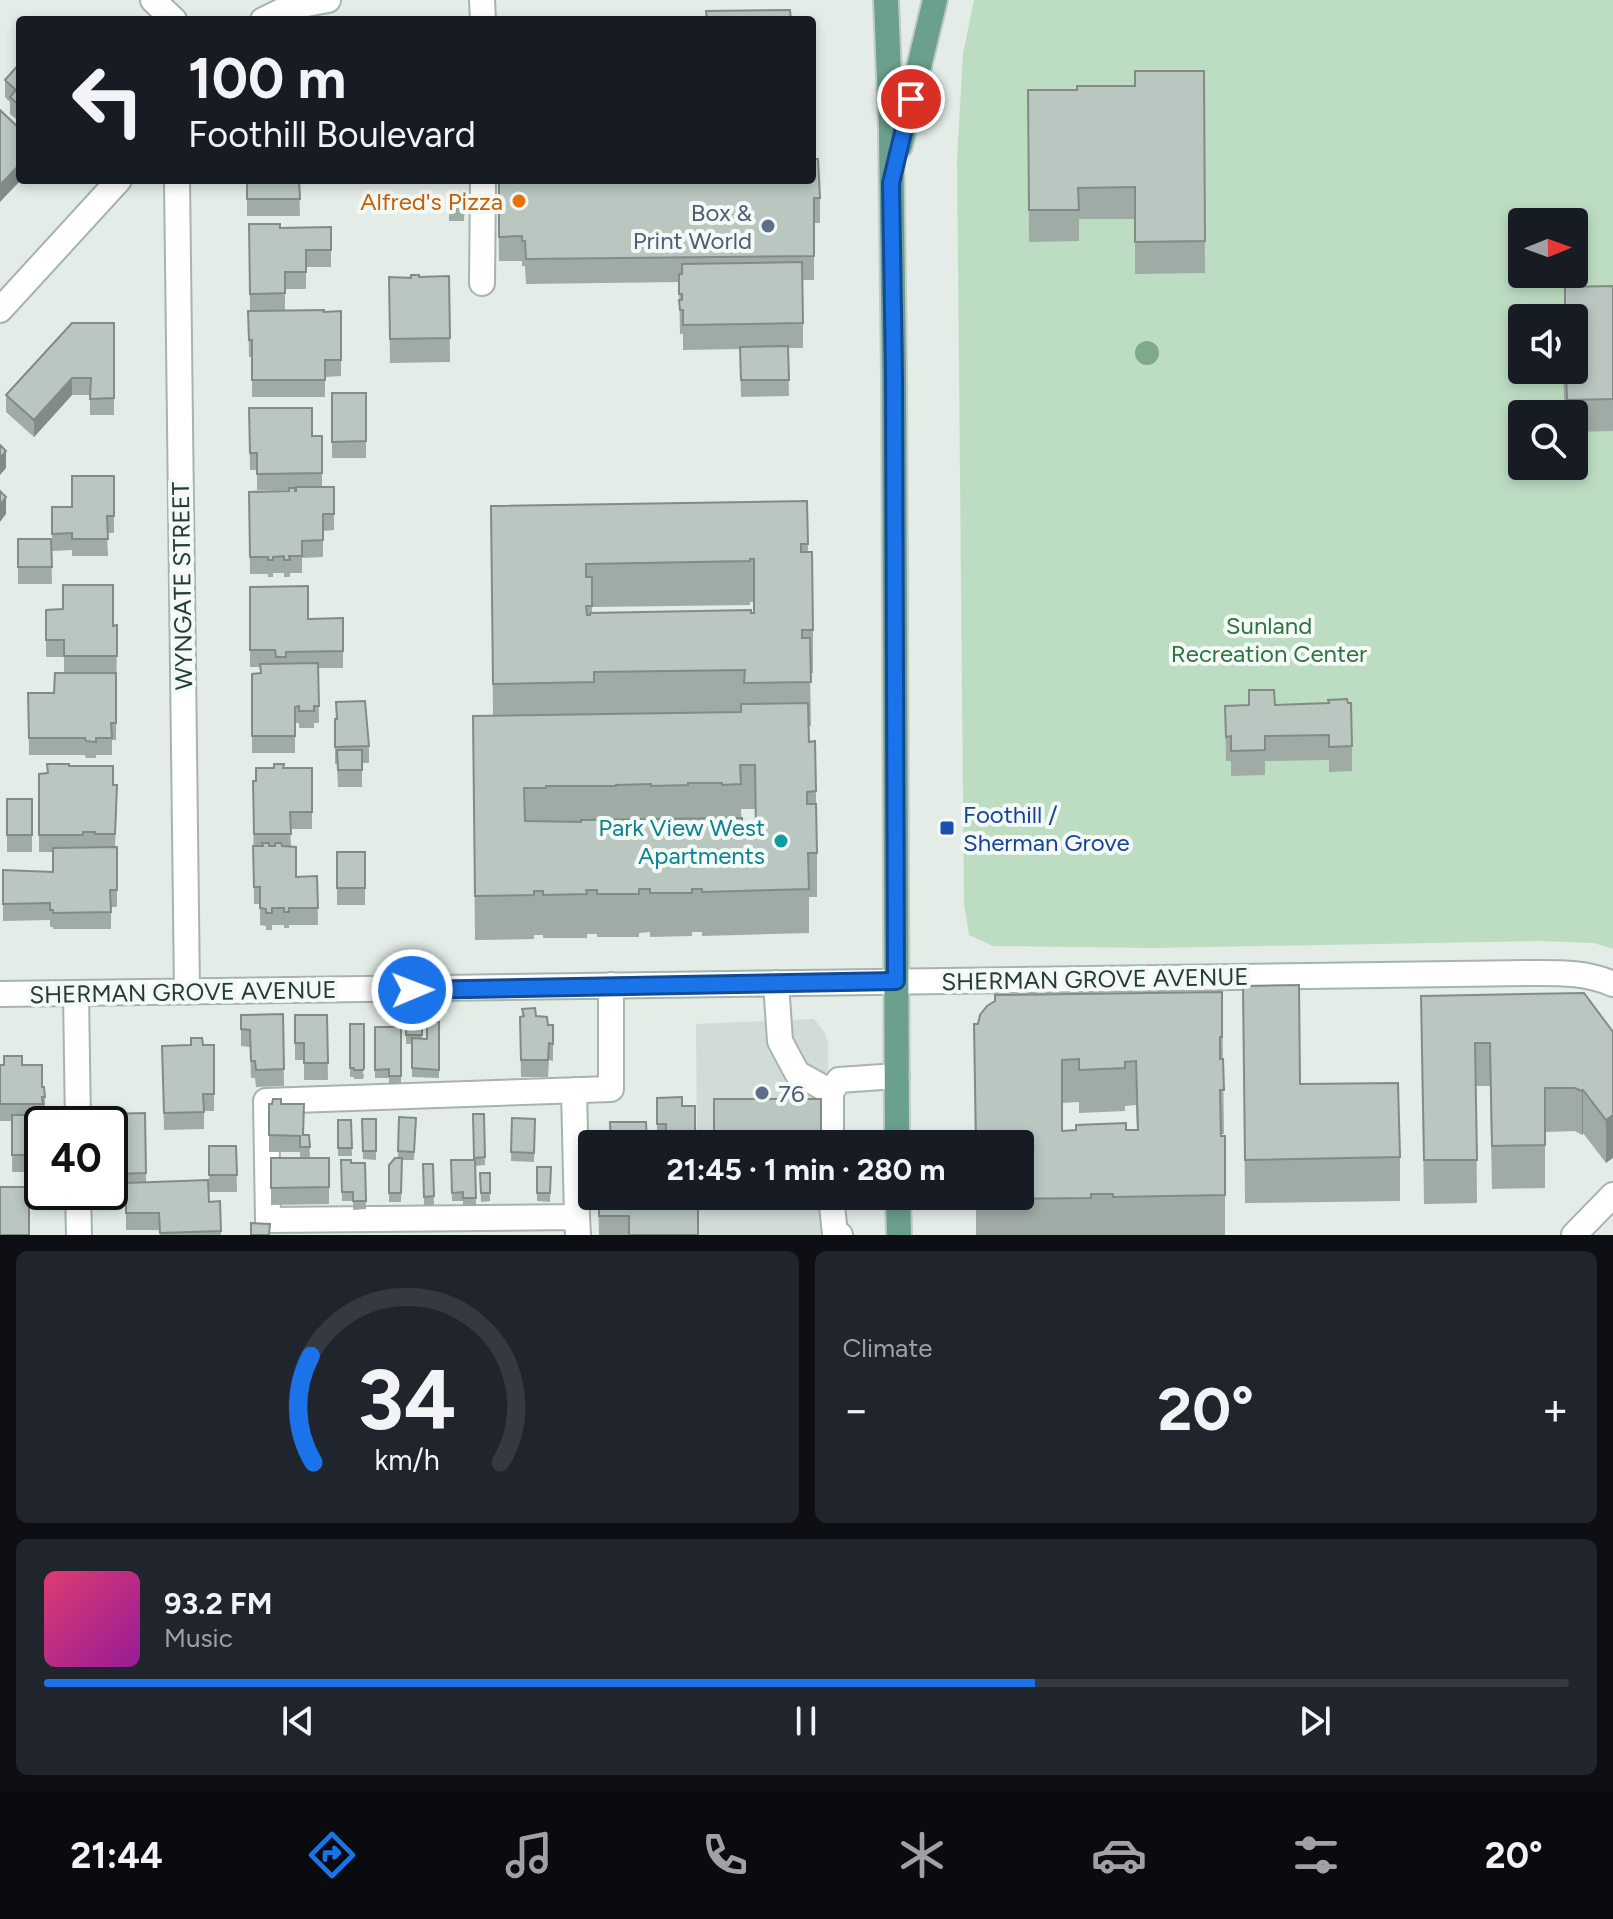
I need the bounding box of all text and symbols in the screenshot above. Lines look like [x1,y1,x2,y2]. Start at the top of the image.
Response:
text: 100 m [188,45,346,112]
icon: left [56,48,160,152]
pin [877,65,945,133]
icon: arrive [889,77,933,121]
text: Foothill Boulevard [188,113,476,156]
place label: Alfred's Pizza [360,187,503,216]
marker: Alfred's Pizza [510,192,528,210]
place label: Box & Print World [633,198,753,255]
north arrow [1508,208,1588,288]
map controls [1508,208,1588,480]
marker: Box & Print World [759,217,777,235]
button: sound [1508,304,1588,384]
button: search [1508,400,1588,480]
street label: WYNGATE STREET [166,482,198,690]
park label: Sunland Recreation Center [1171,611,1367,668]
place label: Foothill / Sherman Grove [963,800,1130,857]
place label: Park View West Apartments [598,813,765,870]
marker: Foothill / Sherman Grove [938,819,956,837]
marker: Park View West Apartments [772,832,790,850]
position arrow [370,948,454,1032]
street label: SHERMAN GROVE AVENUE [941,962,1249,996]
street label: SHERMAN GROVE AVENUE [29,975,337,1009]
place label: 76 [778,1079,804,1108]
marker: 76 [753,1084,771,1102]
speed limit sign: 40 [24,1106,128,1210]
text: 21:45 · 1 min · 280 m [667,1151,945,1188]
text: Climate [843,1332,932,1364]
text: 34 [358,1350,457,1450]
text: 20° [1158,1373,1254,1445]
text: − [843,1383,870,1436]
text: + [1542,1383,1569,1436]
text: km/h [375,1443,440,1477]
text: 93.2 FM [164,1585,272,1622]
text: Music [164,1622,233,1654]
icon: previous [276,1699,320,1743]
icon: pause [784,1699,828,1743]
icon: next [1293,1699,1337,1743]
icon: directions [304,1827,360,1883]
icon: music [501,1827,557,1883]
icon: phone [697,1827,753,1883]
icon: climate [894,1827,950,1883]
icon: car [1091,1827,1147,1883]
icon: filters [1288,1827,1344,1883]
text: 21:44 [70,1834,163,1877]
text: 20° [1485,1834,1543,1877]

